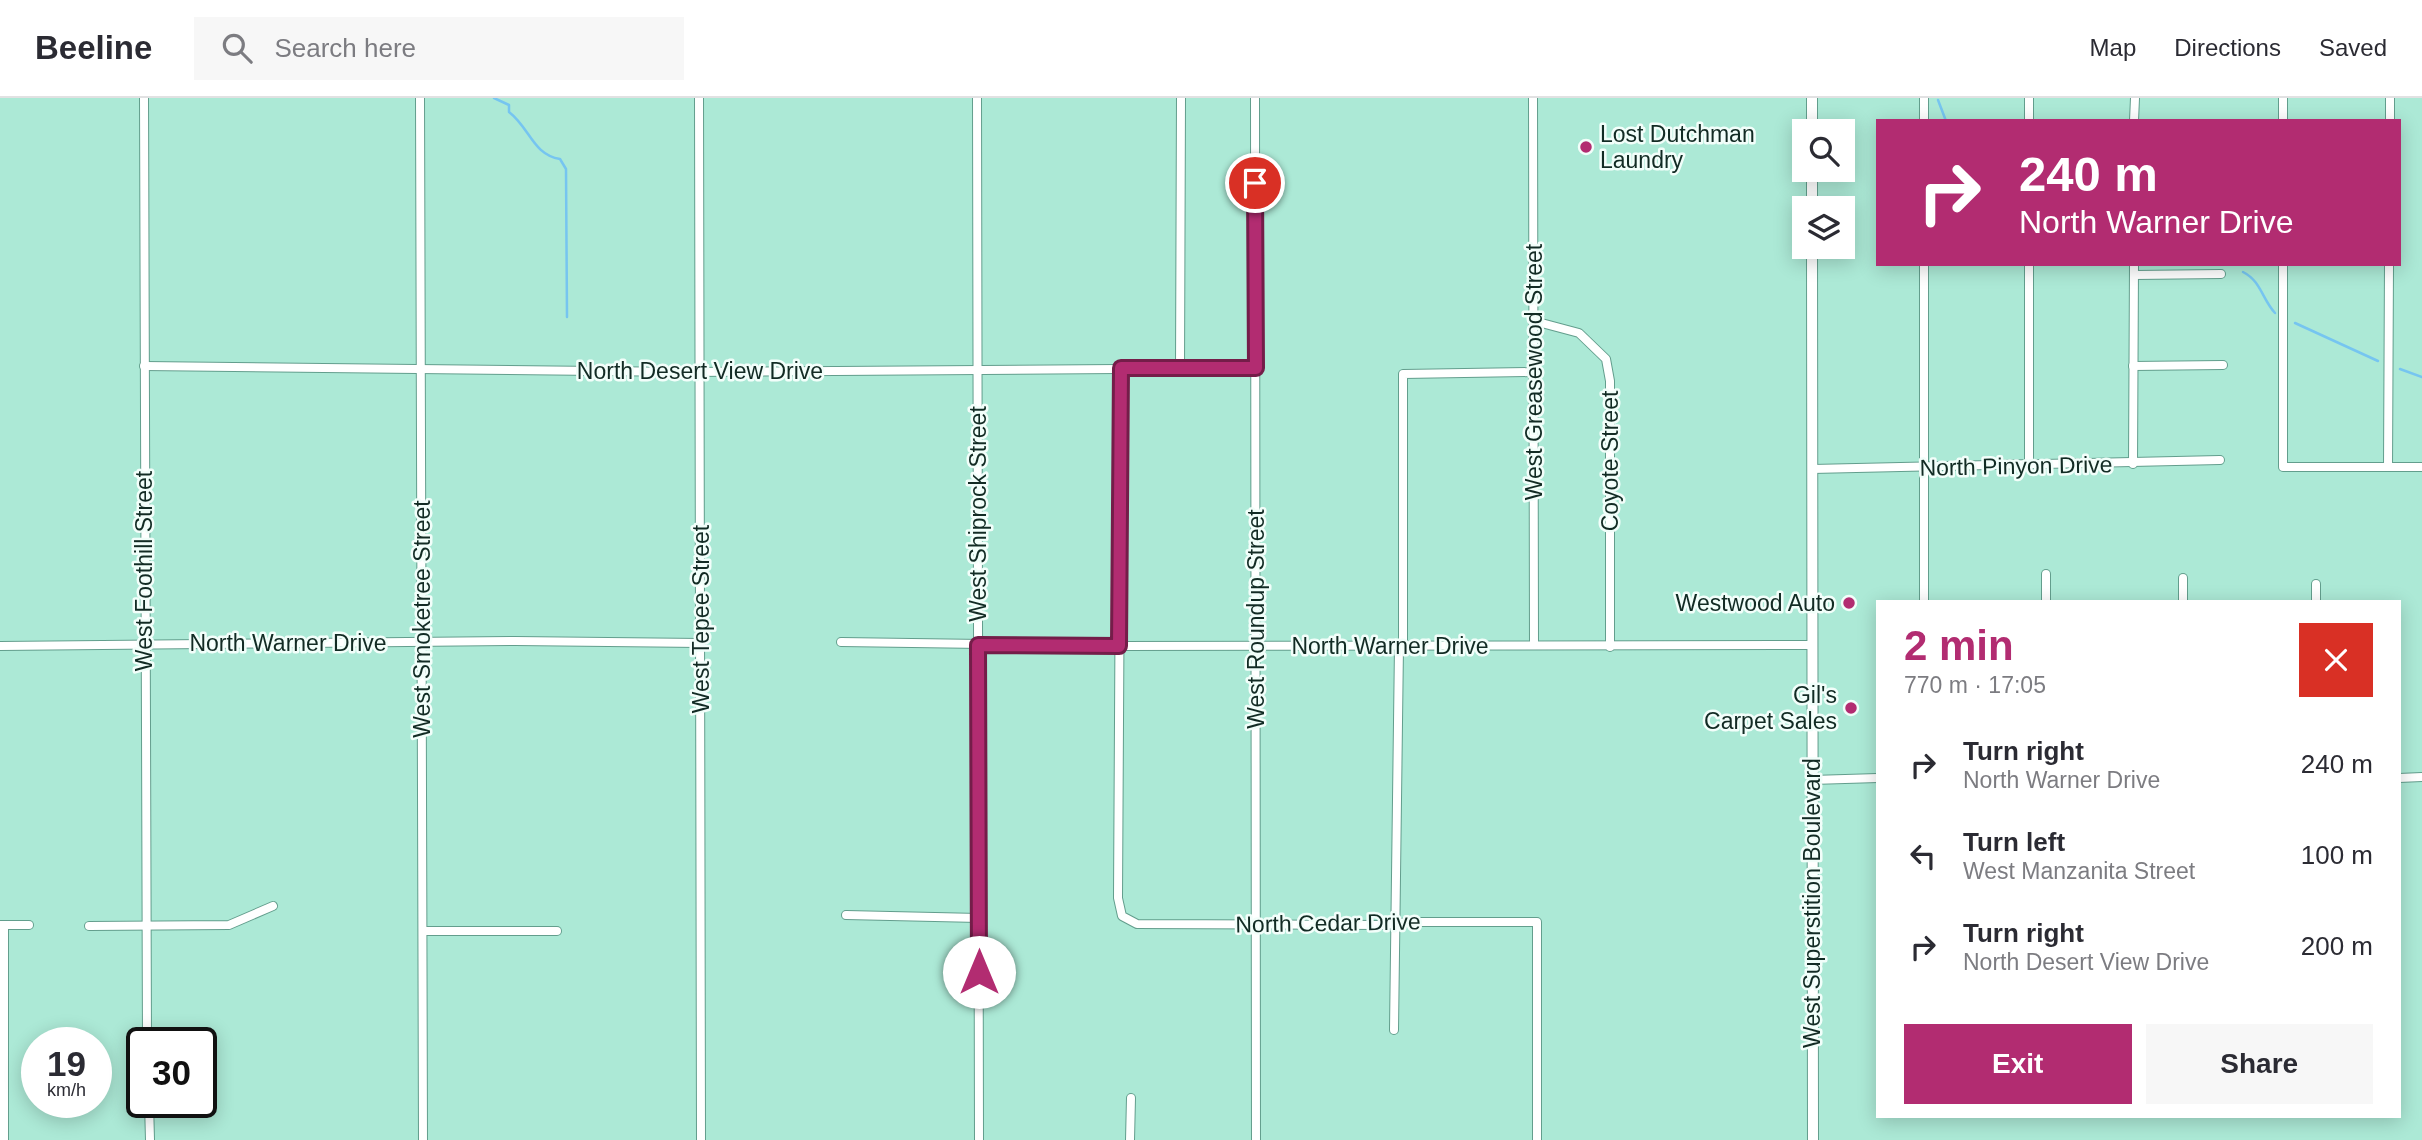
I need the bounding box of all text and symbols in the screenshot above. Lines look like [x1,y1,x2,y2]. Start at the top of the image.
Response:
search box [194,17,684,80]
text: Beeline [35,29,152,66]
icon: search [218,29,256,67]
text: Search here [274,33,416,63]
text: Map [2090,34,2136,61]
text: Directions [2174,34,2281,61]
text: Saved [2319,34,2387,61]
map controls [1792,119,1855,259]
button: search [1792,119,1855,182]
place label: Lost Dutchman Laundry [1600,121,1755,173]
marker: Lost Dutchman Laundry [1578,139,1594,155]
icon: right [1904,147,1995,238]
text: 240 m [2019,147,2158,201]
pin [1225,153,1285,213]
icon: arrive [1236,164,1274,202]
button: layers [1792,196,1855,259]
text: North Warner Drive [2019,204,2293,240]
street label: West Greasewood Street [1521,243,1547,500]
street label: North Desert View Drive [577,358,823,384]
street label: Coyote Street [1597,390,1623,531]
street label: West Shiprock Street [965,406,991,622]
street label: North Pinyon Drive [1919,451,2113,481]
street label: West Foothill Street [131,470,157,671]
street label: West Smoketree Street [409,500,435,738]
street label: West Roundup Street [1243,509,1269,729]
street label: West Tepee Street [688,524,714,713]
place label: Westwood Auto [1676,590,1835,616]
marker: Westwood Auto [1841,595,1857,611]
text: 2 min [1904,622,2014,669]
button: close [2299,623,2373,697]
street label: North Warner Drive [189,630,387,656]
street label: North Warner Drive [1291,633,1489,659]
text: 770 m · 17:05 [1904,672,2046,698]
place label: Gil's Carpet Sales [1704,682,1837,734]
marker: Gil's Carpet Sales [1843,700,1859,716]
text: Turn right [1963,736,2084,766]
icon: right [1904,746,1942,784]
text: 240 m [2301,749,2373,779]
street label: West Superstition Boulevard [1799,758,1825,1048]
text: North Warner Drive [1963,767,2160,793]
text: Turn left [1963,827,2065,857]
icon: left [1904,837,1942,875]
text: 100 m [2301,840,2373,870]
text: West Manzanita Street [1963,858,2195,884]
street label: North Cedar Drive [1235,908,1421,938]
text: Turn right [1963,918,2084,948]
icon: right [1904,928,1942,966]
text: 200 m [2301,931,2373,961]
position arrow [942,935,1016,1009]
text: North Desert View Drive [1963,949,2209,975]
button: Exit [1904,1024,2132,1104]
button: Share [2146,1024,2373,1104]
speed limit sign: 30 [126,1027,217,1118]
text: 19 [47,1044,86,1083]
text: km/h [47,1080,86,1100]

